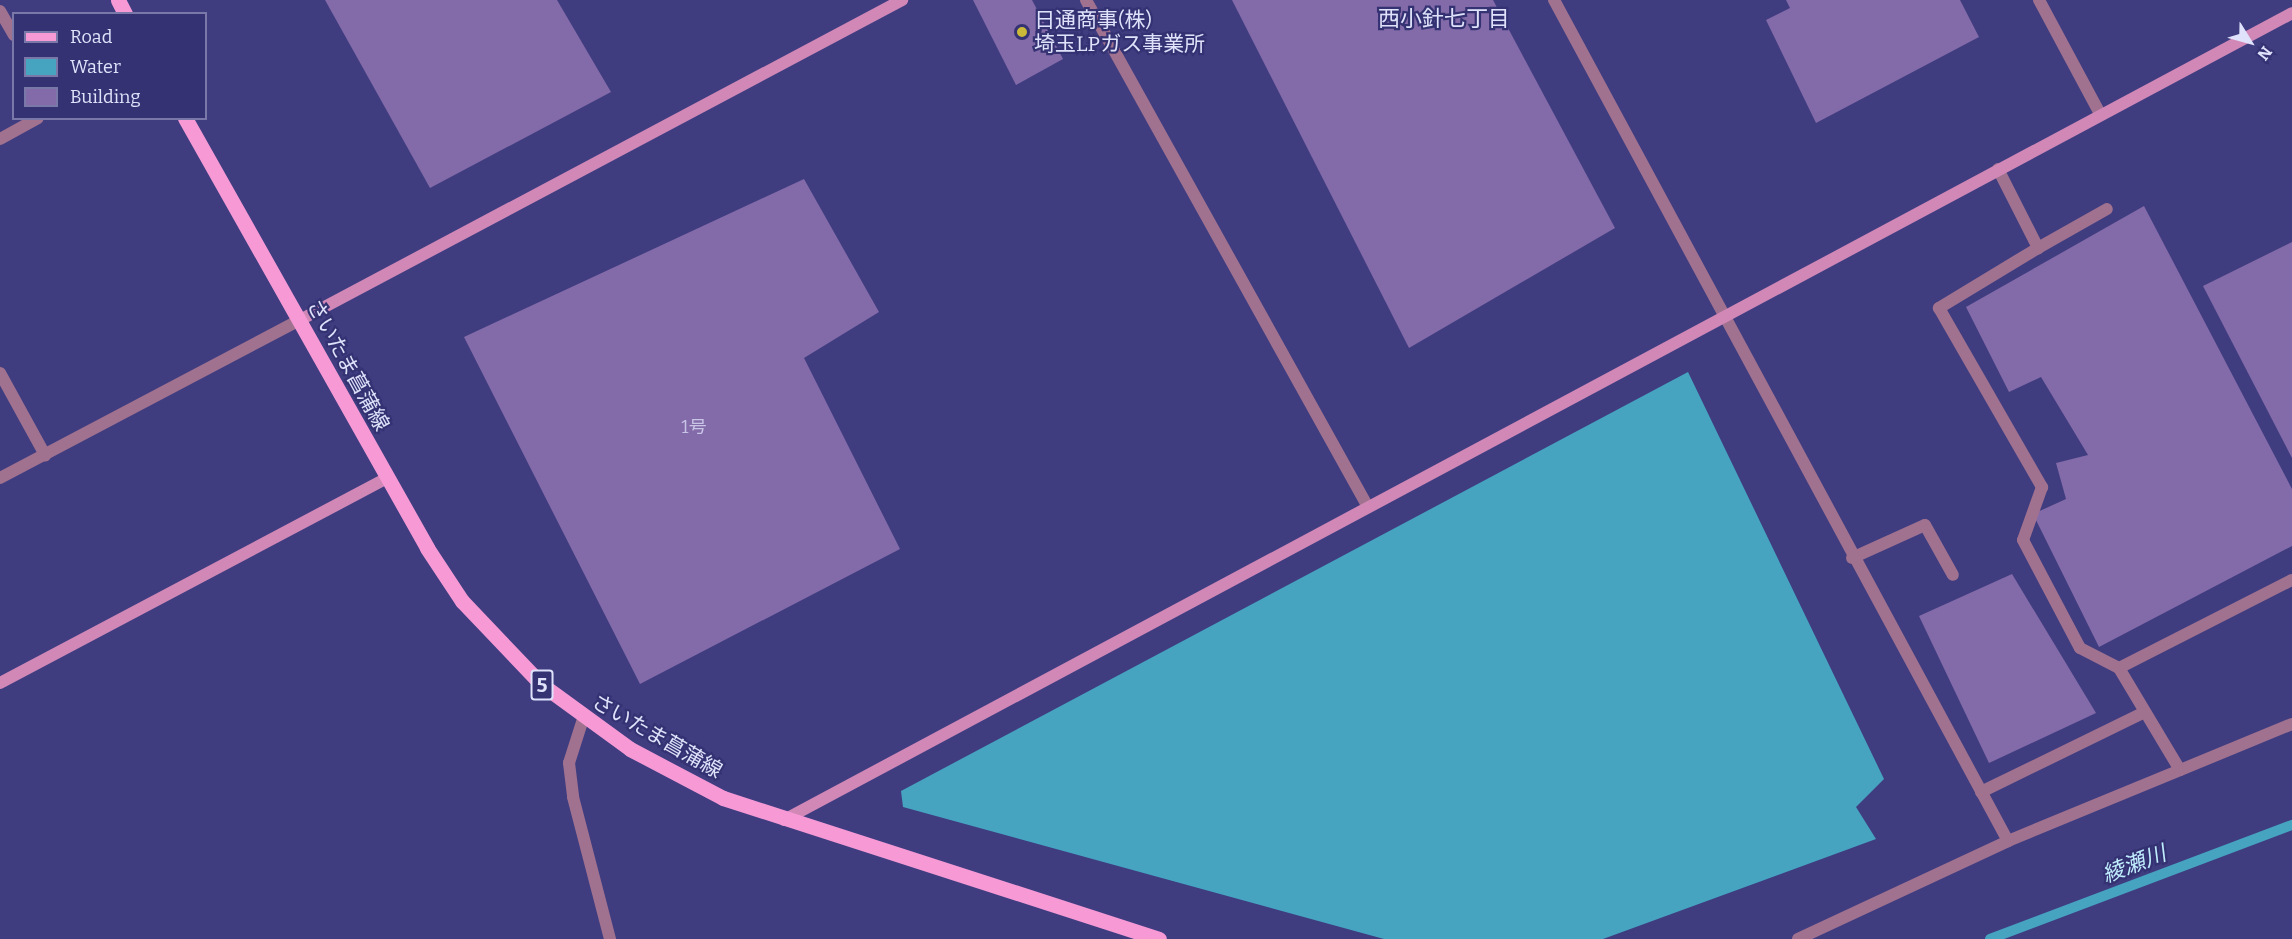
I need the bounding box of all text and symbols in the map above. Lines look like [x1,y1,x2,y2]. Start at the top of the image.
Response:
district label: 西小針七丁目 [1378,6,1510,32]
place label: 日通商事(株) 埼玉LPガス事業所 [1034,7,1205,57]
legend [12,12,207,120]
north arrow [2220,12,2280,72]
marker: 日通商事(株) 埼玉LPガス事業所 [1015,25,1029,39]
text: Road [70,26,112,48]
text: N [2253,42,2276,64]
text: Water [70,56,121,78]
text: Building [70,86,141,108]
street label: さいたま菖蒲線 [301,295,395,435]
house number: 1号 [681,416,707,438]
road number: 5 [530,668,554,702]
street label: さいたま菖蒲線 [587,688,727,784]
water label: 綾瀬川 [2098,840,2170,888]

